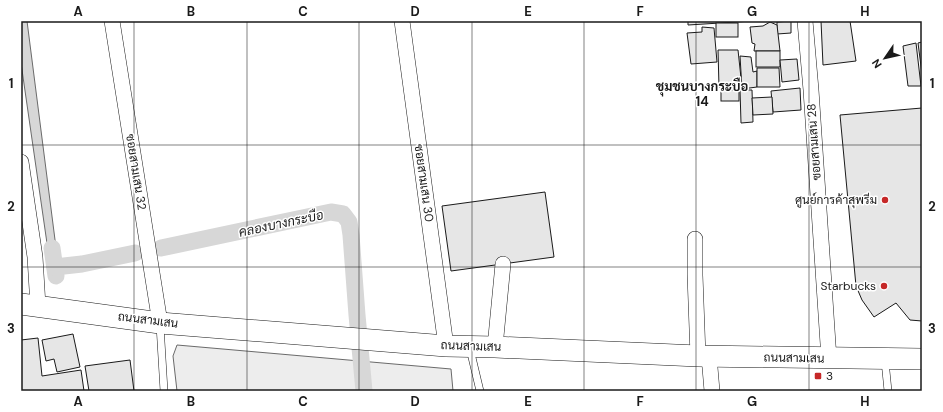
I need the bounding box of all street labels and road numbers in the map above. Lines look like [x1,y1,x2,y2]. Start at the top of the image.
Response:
street label: ซอยสามเสน 28 [803,103,825,181]
street label: ซอยสามเสน 32 [122,133,150,211]
street label: ซอยสามเสน 30 [411,143,437,223]
street label: ถนนสามเสน [117,308,179,332]
street label: ถนนสามเสน [440,337,502,355]
street label: ถนนสามเสน [763,349,825,367]

